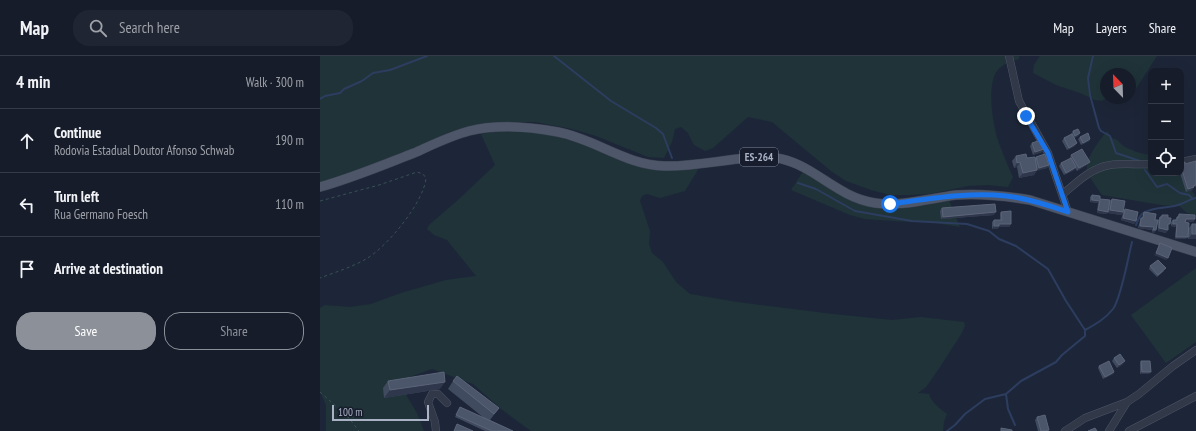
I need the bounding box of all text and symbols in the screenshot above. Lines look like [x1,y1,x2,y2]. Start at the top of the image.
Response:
search box [73,10,353,46]
text: Map [20,16,49,40]
icon: search [87,17,109,39]
text: Search here [119,18,180,37]
text: Map [1053,19,1074,37]
text: Layers [1096,19,1127,37]
text: Share [1149,19,1176,37]
north arrow [1100,68,1136,104]
map controls [1148,68,1184,176]
button: + [1148,68,1184,104]
text: 4 min [16,71,50,93]
text: Walk · 300 m [246,74,304,91]
button: − [1148,104,1184,140]
route end [1017,107,1035,125]
text: Continue [54,123,101,142]
icon: ahead [16,130,38,152]
text: 190 m [275,132,304,149]
button: locate [1148,140,1184,176]
text: Rodovia Estadual Doutor Afonso Schwab [54,142,234,159]
road number: ES-264 [740,148,778,166]
text: Turn left [54,187,99,206]
icon: left [16,194,38,216]
route start [881,195,899,213]
text: 110 m [275,196,304,213]
text: Rua Germano Foesch [54,206,148,223]
icon: arrive [16,258,38,280]
text: Arrive at destination [54,259,163,278]
button: Save [16,312,156,350]
button: Share [164,312,304,350]
scale bar [332,403,429,422]
text: 100 m [338,405,362,419]

